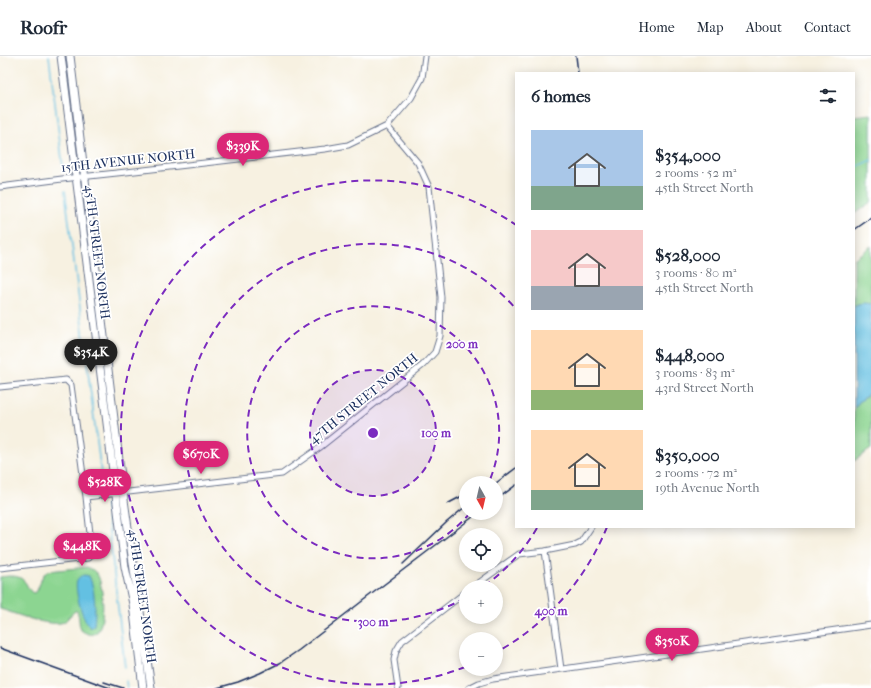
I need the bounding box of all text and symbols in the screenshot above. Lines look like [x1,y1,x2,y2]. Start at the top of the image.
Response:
text: Roofr [20,17,67,39]
text: Home [638,19,675,36]
text: Map [697,19,724,36]
text: About [746,19,782,36]
text: Contact [804,19,851,36]
icon: filters [817,85,839,107]
text: 6 homes [531,86,591,106]
pin: $339K [215,133,271,167]
text: $339K [226,138,260,153]
text: $354,000 [655,145,721,165]
street label: 15TH AVENUE NORTH [60,146,196,175]
icon: home [563,146,611,194]
text: 2 rooms · 52 m² [655,165,736,180]
text: 45th Street North [655,180,753,195]
street label: 45TH STREET NORTH [82,184,113,320]
text: $528,000 [655,245,721,265]
icon: home [563,246,611,294]
text: 3 rooms · 80 m² [655,265,736,280]
text: 45th Street North [655,280,753,295]
text: 200 m [446,337,479,351]
pin: $354K [63,339,119,373]
text: $354K [73,344,109,359]
text: $448,000 [655,345,725,365]
icon: home [563,346,611,394]
street label: 47TH STREET NORTH [306,350,421,447]
text: 3 rooms · 83 m² [655,365,735,380]
text: 43rd Street North [655,380,754,395]
centre of rings [366,426,380,440]
text: 100 m [421,426,452,440]
pin: $670K [173,441,229,475]
text: $350,000 [655,445,720,465]
text: $670K [183,446,219,461]
icon: home [563,446,611,494]
text: 2 rooms · 72 m² [655,465,737,480]
pin: $528K [77,469,133,503]
text: $528K [87,474,123,489]
north arrow [459,476,503,520]
map controls [459,476,503,676]
text: 19th Avenue North [655,480,760,495]
street label: 45TH STREET NORTH [126,528,159,664]
button: locate [459,528,503,572]
pin: $448K [54,533,110,567]
text: $448K [63,538,101,553]
button: + [459,580,503,624]
text: 400 m [534,604,568,619]
text: 300 m [358,615,389,630]
pin: $350K [644,628,700,662]
button: − [459,632,503,676]
text: $350K [655,633,689,648]

